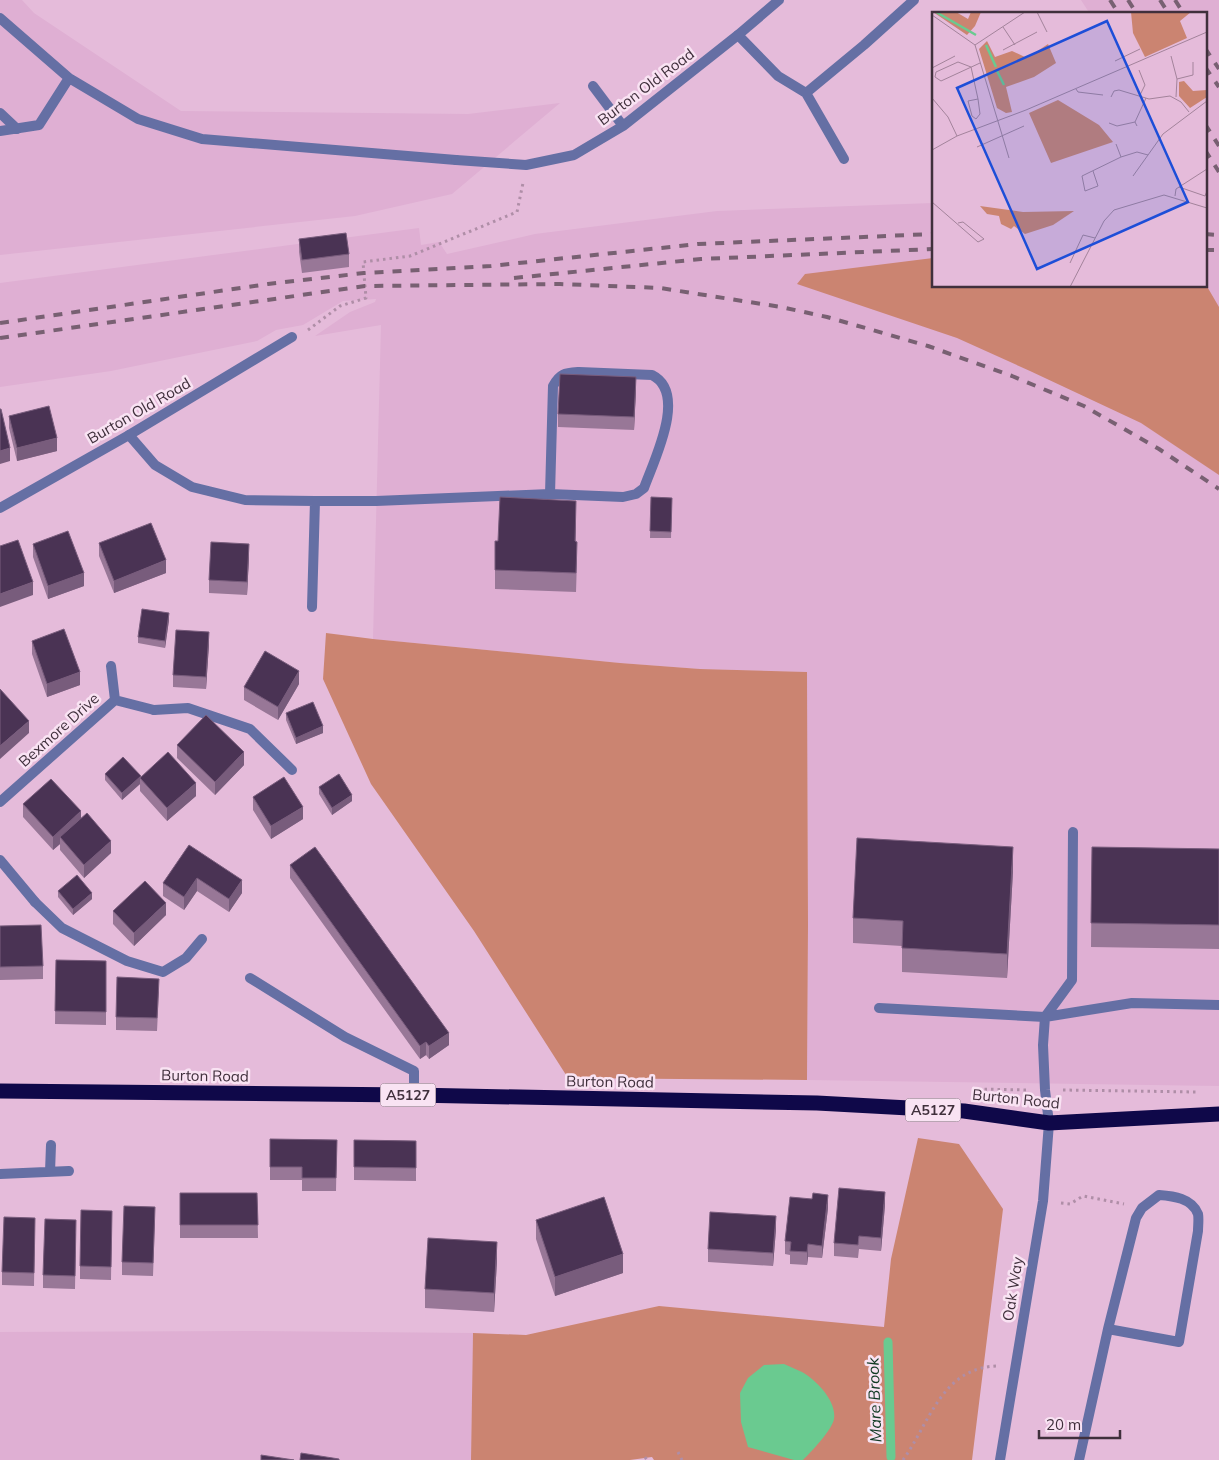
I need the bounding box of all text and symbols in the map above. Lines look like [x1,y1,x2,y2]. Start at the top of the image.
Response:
inset map [932,12,1206,288]
street label: Burton Old Road [594,44,698,129]
street label: Burton Old Road [84,373,194,448]
street label: Bexmore Drive [15,689,103,771]
street label: Burton Road [161,1065,249,1086]
street label: Burton Road [566,1071,654,1092]
road number: A5127 [380,1084,436,1106]
street label: Burton Road [971,1084,1061,1113]
road number: A5127 [906,1098,960,1122]
street label: Oak Way [998,1255,1027,1322]
water label: Mare Brook [862,1356,885,1443]
scale bar [1039,1408,1120,1440]
text: 20 m [1046,1415,1081,1434]

